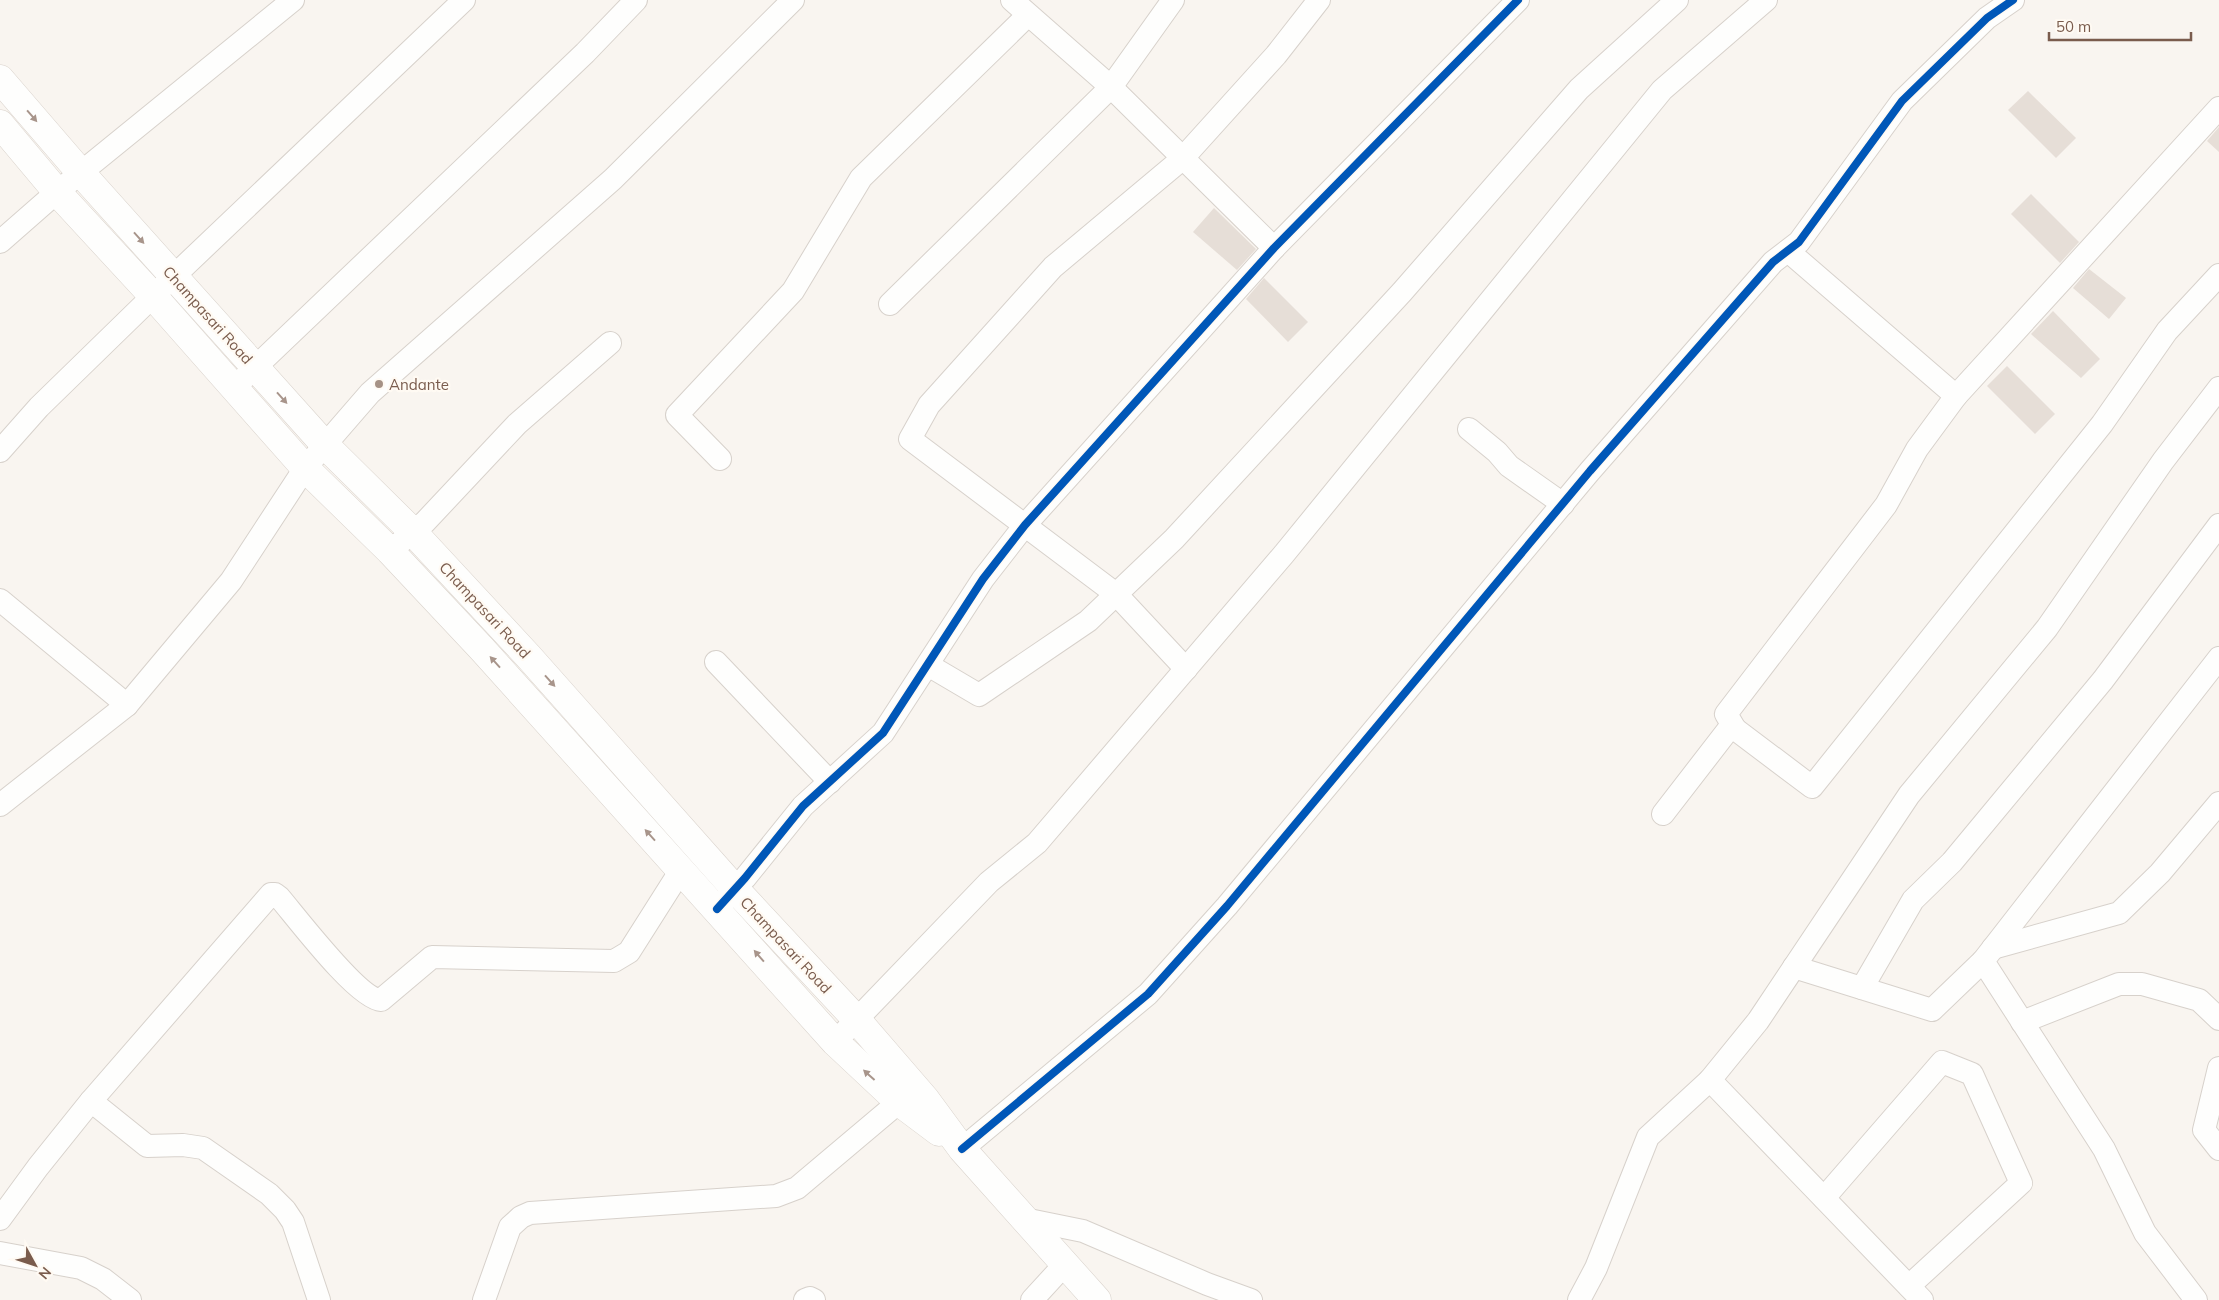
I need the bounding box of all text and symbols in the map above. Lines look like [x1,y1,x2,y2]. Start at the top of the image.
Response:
scale bar [2049,10,2192,42]
text: 50 m [2056,17,2091,36]
one-way arrow [26,109,37,122]
one-way arrow [133,232,145,244]
street label: Champasari Road [159,262,257,368]
place label: Andante [389,375,449,394]
marker: Andante [373,378,385,390]
one-way arrow [276,392,288,404]
street label: Champasari Road [435,558,535,662]
one-way arrow [489,657,501,669]
one-way arrow [545,675,556,688]
one-way arrow [644,830,656,842]
street label: Champasari Road [736,893,836,997]
one-way arrow [753,950,765,962]
one-way arrow [864,1069,876,1081]
north arrow [10,1240,60,1290]
text: N [35,1264,55,1283]

